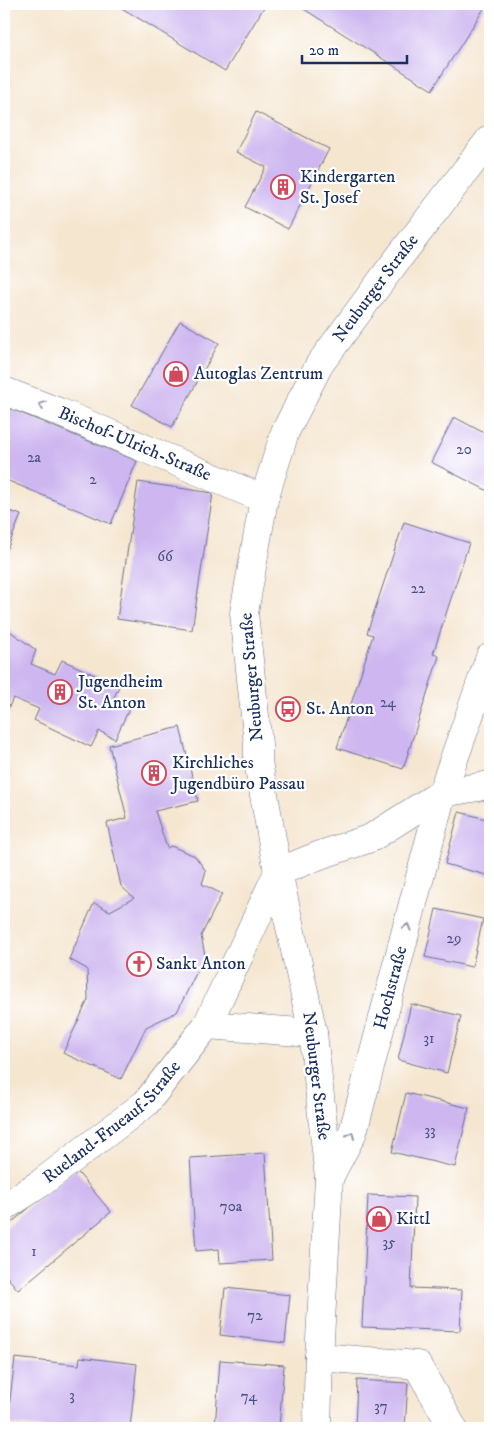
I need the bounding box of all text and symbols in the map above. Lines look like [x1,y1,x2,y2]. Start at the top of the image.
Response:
scale bar [302,32,406,64]
text: 20 m [309,41,339,60]
place label: Kindergarten St. Josef [300,166,396,209]
building icon: Kindergarten St. Josef [270,174,296,200]
street label: Neuburger Straße [328,230,423,347]
shop icon: Autoglas Zentrum [163,361,189,387]
place label: Autoglas Zentrum [194,363,323,385]
one-way arrow [38,401,46,411]
street label: Bischof-Ulrich-Straße [55,402,214,486]
house number: 20 [456,440,472,459]
house number: 2a [27,448,41,467]
house number: 2 [89,470,97,489]
house number: 66 [157,547,174,566]
house number: 22 [411,579,426,598]
street label: Neuburger Straße [235,612,269,742]
place label: Jugendheim St. Anton [76,671,163,714]
building icon: Jugendheim St. Anton [47,679,73,705]
house number: 24 [380,693,396,712]
bus stop icon: St. Anton [275,696,301,722]
place label: St. Anton [306,698,375,720]
place label: Kirchliches Jugendbüro Passau [170,752,305,795]
building icon: Kirchliches Jugendbüro Passau [141,760,167,786]
one-way arrow [401,923,412,932]
house number: 29 [447,929,461,948]
street label: Hochstraße [369,944,412,1032]
church icon: Sankt Anton [126,951,152,977]
place label: Sankt Anton [156,953,246,975]
street label: Neuburger Straße [297,1011,335,1141]
house number: 31 [423,1029,435,1048]
street label: Rueland-Frueauf-Straße [39,1056,186,1189]
house number: 33 [424,1121,436,1140]
one-way arrow [345,1131,356,1140]
house number: 70a [220,1197,243,1216]
shop icon: Kittl [366,1206,392,1232]
place label: Kittl [396,1208,431,1230]
house number: 35 [382,1233,396,1252]
house number: 1 [31,1242,37,1261]
house number: 72 [247,1306,263,1325]
house number: 3 [69,1386,75,1405]
house number: 74 [241,1387,258,1406]
house number: 37 [374,1397,388,1416]

